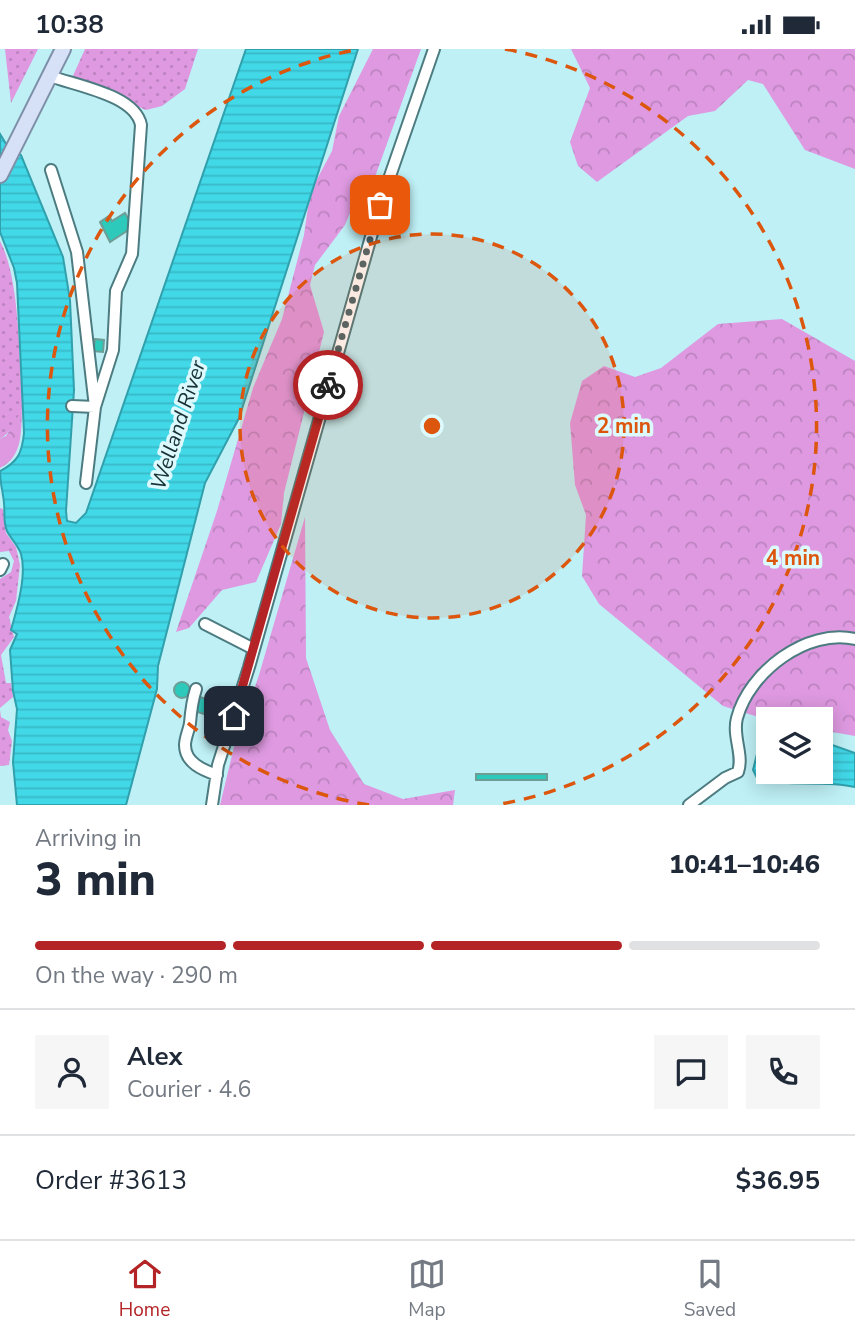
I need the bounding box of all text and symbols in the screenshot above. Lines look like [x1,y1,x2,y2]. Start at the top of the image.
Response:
text: 10:38 [35,7,104,42]
pin [350,175,410,235]
icon: bag [361,186,399,224]
courier [293,350,363,420]
water label: Welland River [144,356,212,493]
icon: bike [309,366,347,404]
text: 2 min [597,412,651,440]
centre of rings [420,414,444,438]
text: 4 min [766,544,820,572]
pin [204,686,264,746]
icon: home [215,697,253,735]
map controls [756,707,833,784]
button: layers [756,707,833,784]
text: Arriving in [35,823,142,854]
text: 10:41–10:46 [669,847,820,882]
text: 3 min [35,848,156,911]
text: On the way · 290 m [35,960,238,991]
button: person [35,1035,109,1109]
button: chat [654,1035,728,1109]
button: phone [746,1035,820,1109]
text: Alex [127,1039,183,1074]
text: Courier · 4.6 [127,1074,251,1105]
text: Order #3613 [35,1163,187,1198]
text: $36.95 [736,1163,820,1198]
tab: Home [119,1255,170,1323]
tab: Map [408,1255,446,1323]
tab: Saved [684,1255,736,1323]

